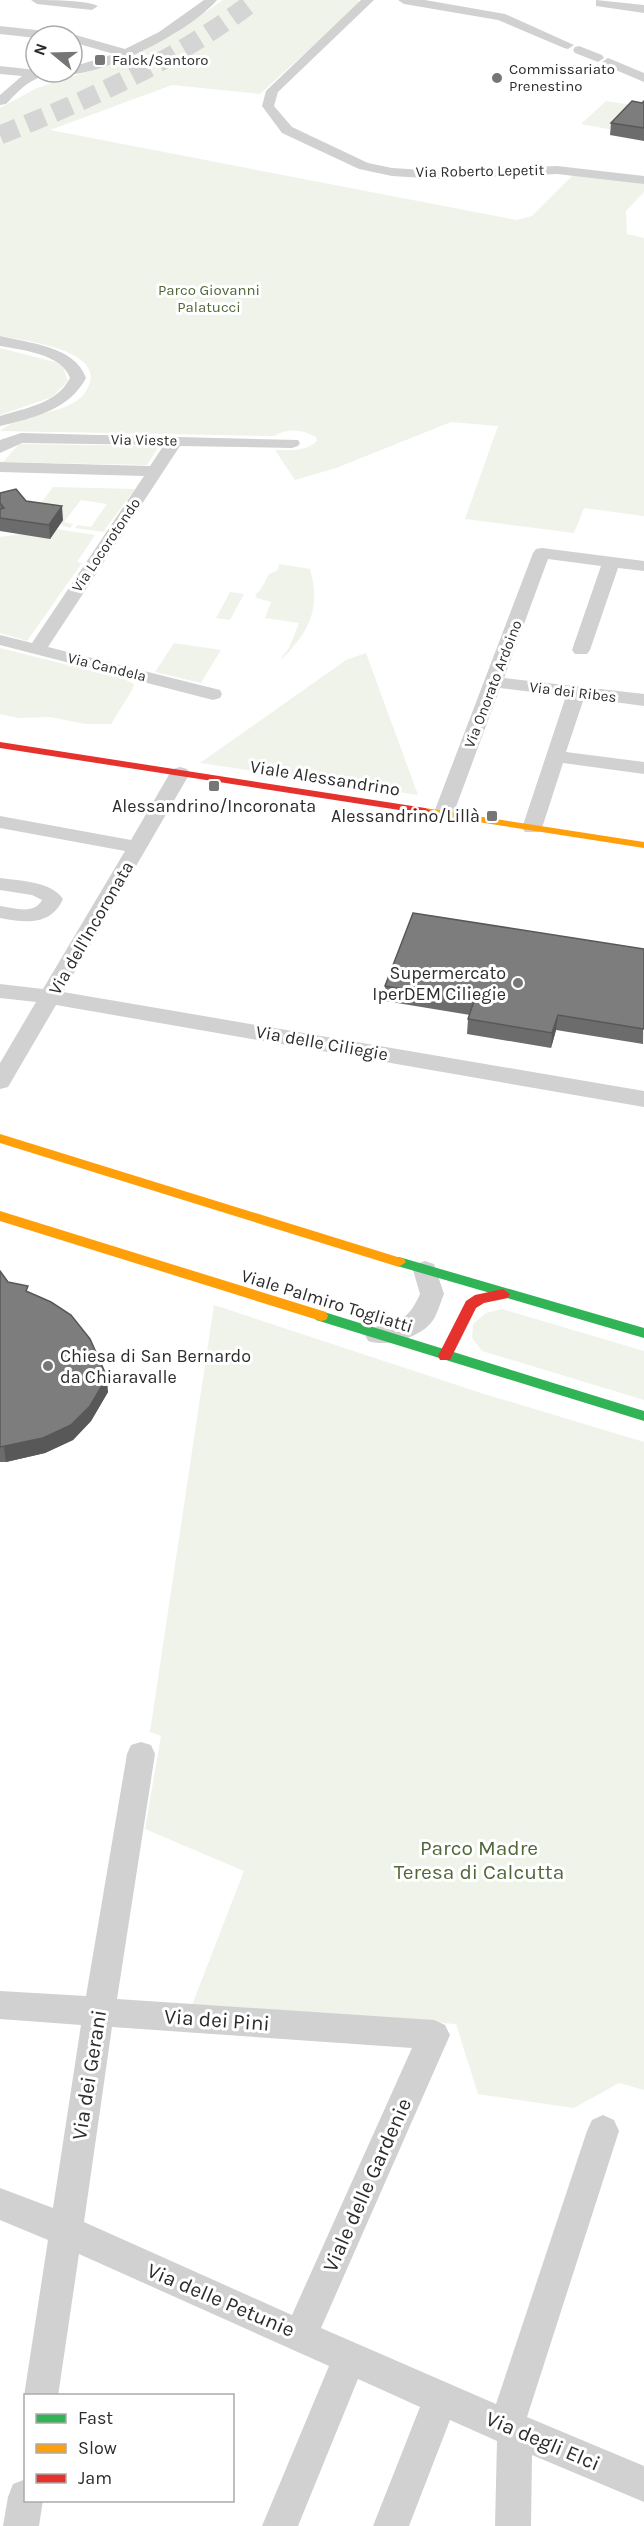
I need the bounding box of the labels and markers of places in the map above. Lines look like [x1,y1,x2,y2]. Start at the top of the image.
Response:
place label: Falck/Santoro [112,51,208,69]
marker: Falck/Santoro [93,53,107,67]
place label: Commissariato Prenestino [509,60,615,95]
marker: Commissariato Prenestino [490,71,504,85]
marker: Alessandrino/Incoronata [207,779,221,793]
place label: Alessandrino/Incoronata [112,795,316,817]
place label: Alessandrino/Lillà [331,805,480,827]
marker: Alessandrino/Lillà [485,809,499,823]
place label: Supermercato IperDEM Ciliegie [372,962,506,1005]
marker: Supermercato IperDEM Ciliegie [511,976,525,990]
place label: Chiesa di San Bernardo da Chiaravalle [60,1345,251,1388]
marker: Chiesa di San Bernardo da Chiaravalle [41,1359,55,1373]

